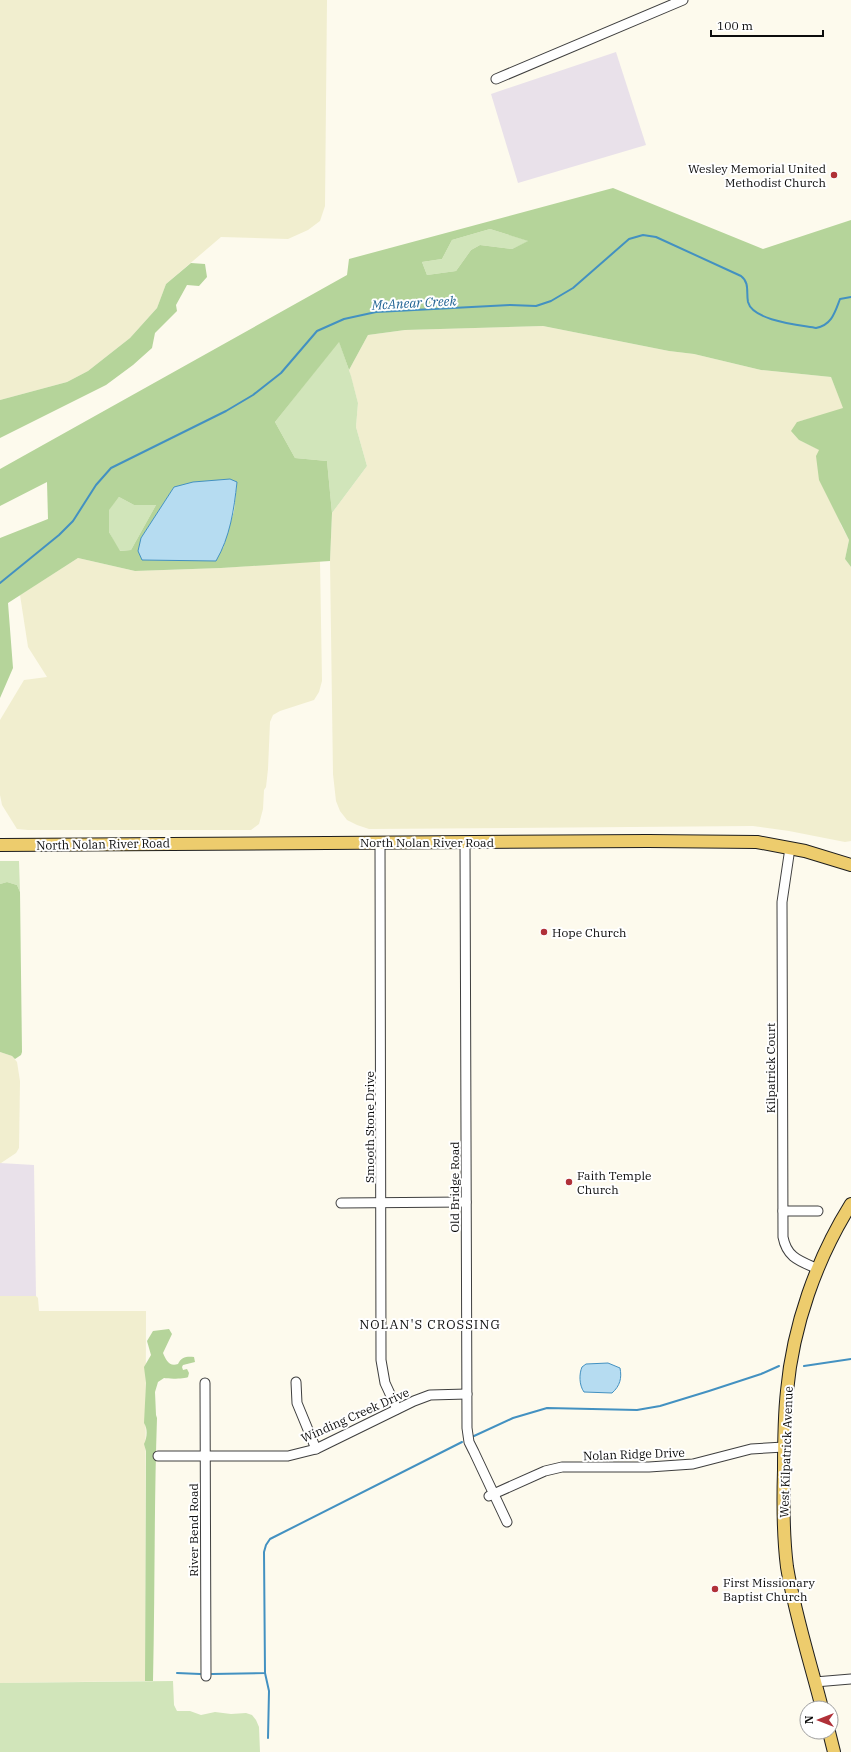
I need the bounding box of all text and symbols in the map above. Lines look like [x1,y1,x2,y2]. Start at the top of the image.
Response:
scale bar [711,12,823,38]
text: 100 m [717,18,753,33]
place label: Wesley Memorial United Methodist Church [688,161,827,190]
marker: Wesley Memorial United Methodist Church [829,170,839,180]
water label: McAnear Creek [370,292,457,314]
street label: North Nolan River Road [36,835,170,853]
street label: North Nolan River Road [360,835,494,850]
place label: Hope Church [552,925,627,940]
marker: Hope Church [539,927,549,937]
street label: Kilpatrick Court [763,1023,778,1113]
street label: Smooth Stone Drive [362,1071,377,1183]
street label: Old Bridge Road [447,1142,462,1233]
place label: Faith Temple Church [577,1168,651,1197]
marker: Faith Temple Church [564,1177,574,1187]
district label: NOLAN'S CROSSING [359,1316,501,1333]
street label: Winding Creek Drive [299,1384,411,1446]
street label: West Kilpatrick Avenue [776,1386,796,1518]
street label: Nolan Ridge Drive [583,1445,685,1463]
street label: River Bend Road [186,1483,201,1577]
place label: First Missionary Baptist Church [723,1575,815,1604]
marker: First Missionary Baptist Church [710,1584,720,1594]
north arrow [799,1700,839,1740]
text: N [802,1715,816,1724]

